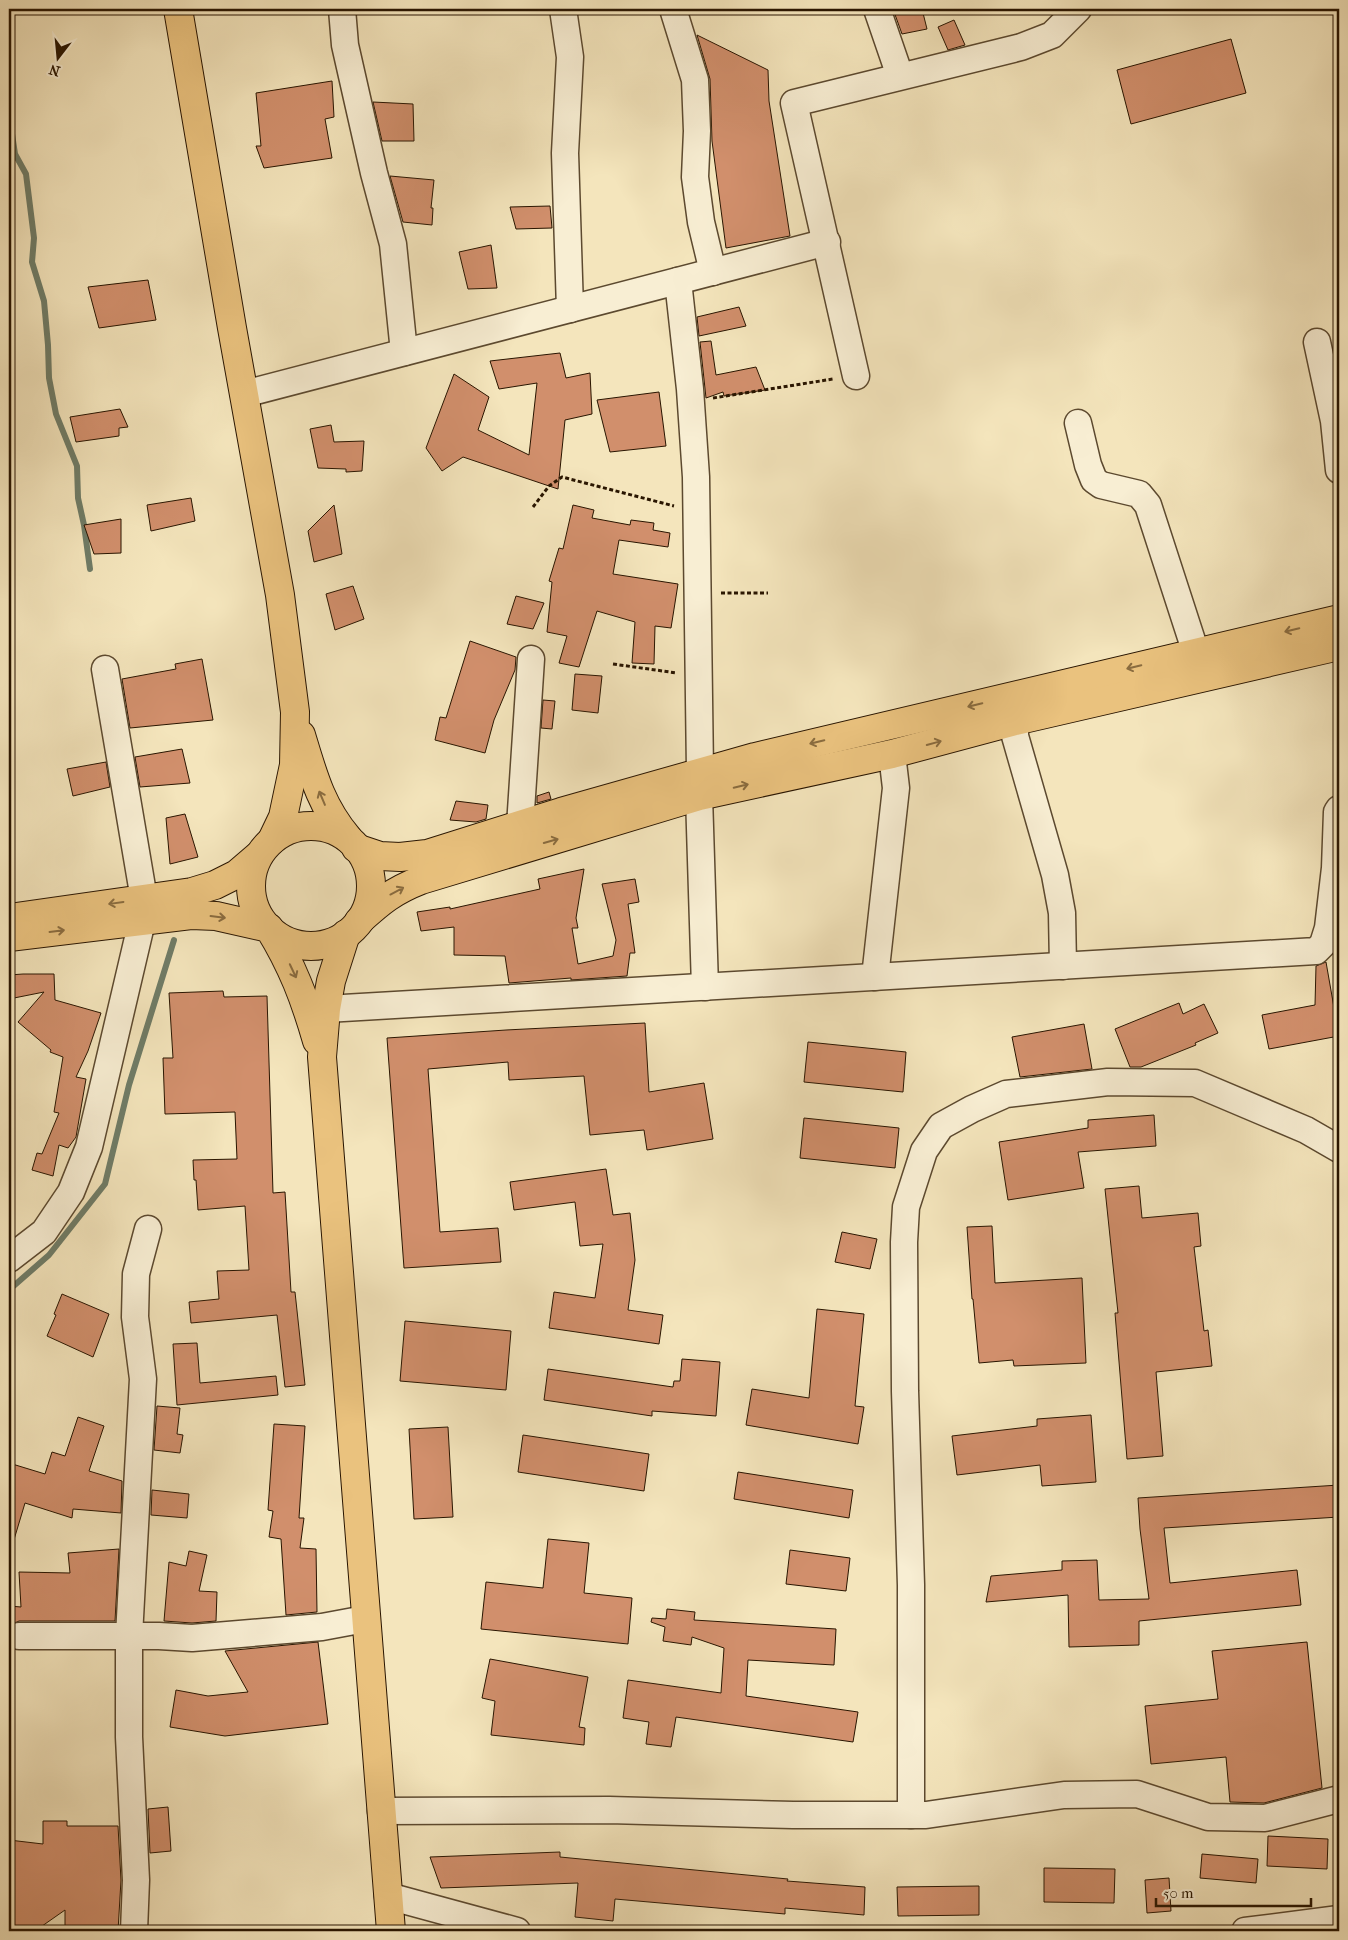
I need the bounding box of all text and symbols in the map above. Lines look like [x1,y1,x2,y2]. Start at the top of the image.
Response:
north arrow [32,32,82,82]
text: N [47,60,62,80]
one-way arrow [1284,626,1300,635]
one-way arrow [1126,663,1142,672]
one-way arrow [968,701,984,710]
one-way arrow [925,737,941,747]
one-way arrow [810,738,826,747]
one-way arrow [733,781,749,790]
one-way arrow [317,791,327,806]
one-way arrow [543,835,559,845]
one-way arrow [389,886,404,895]
one-way arrow [108,898,124,908]
one-way arrow [210,912,226,922]
one-way arrow [49,926,65,936]
one-way arrow [289,963,299,978]
scale bar [1156,1875,1310,1907]
text: 50 m [1163,1884,1194,1902]

